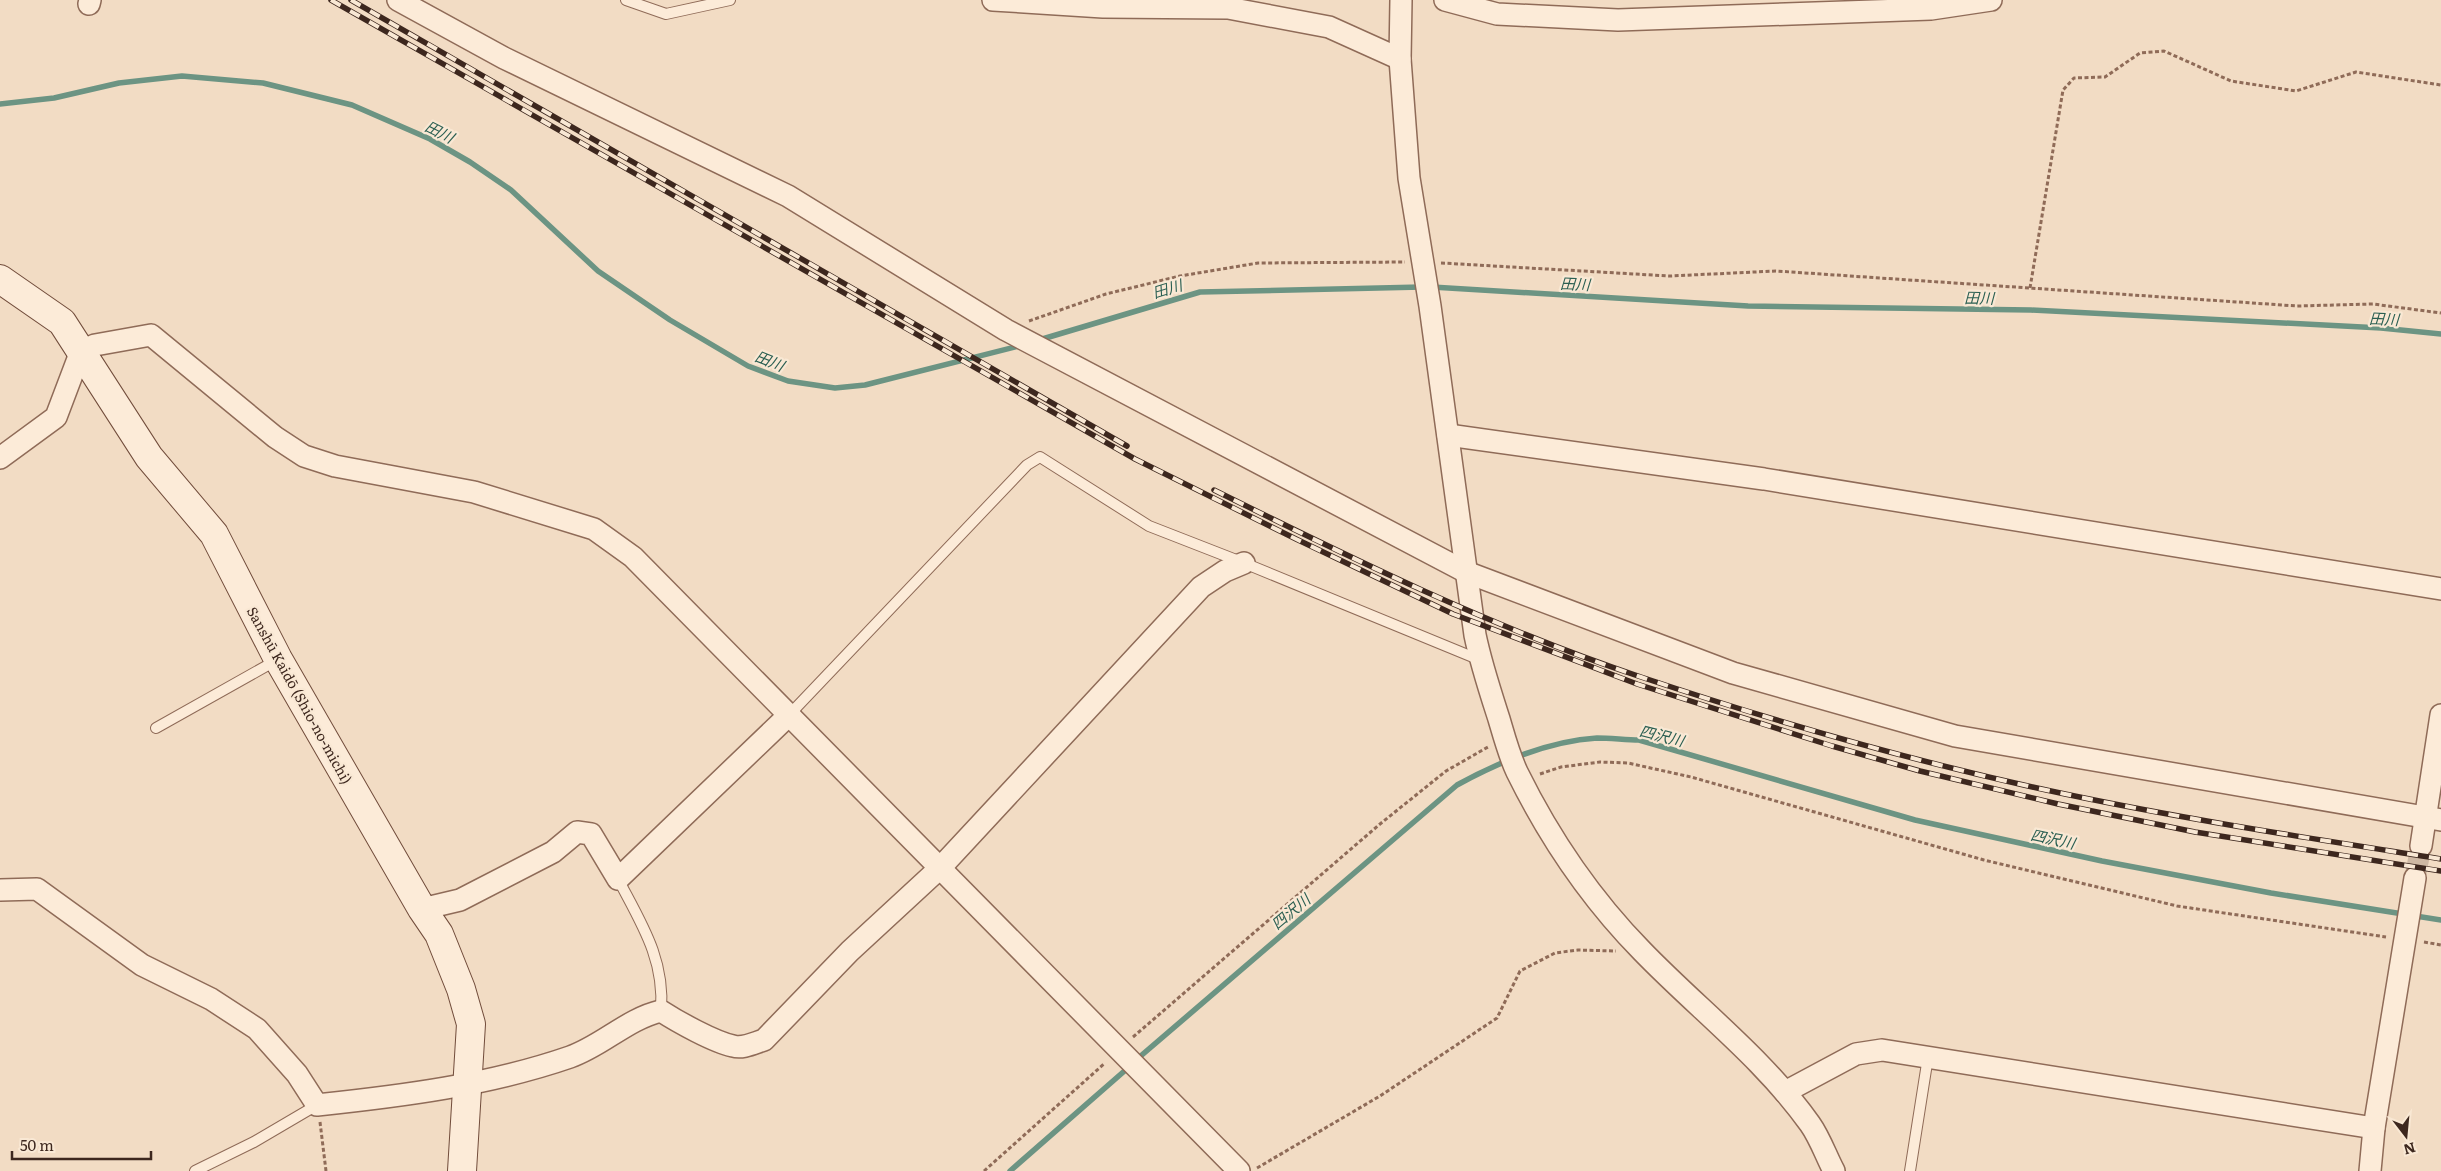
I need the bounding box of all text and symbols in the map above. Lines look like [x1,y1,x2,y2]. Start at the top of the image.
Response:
water label: 田川 [421,114,460,149]
water label: 田川 [1559,271,1593,295]
water label: 田川 [1149,272,1187,303]
water label: 田川 [1964,285,1996,309]
water label: 田川 [2368,306,2402,330]
water label: 田川 [752,344,790,377]
street label: Sanshū Kaidō (Shio-no-michi) [243,603,357,787]
water label: 四沢川 [1637,718,1689,752]
water label: 四沢川 [2029,822,2079,854]
water label: 四沢川 [1265,886,1316,934]
north arrow [2381,1111,2431,1161]
scale bar [12,1128,151,1160]
text: 50 m [20,1133,54,1156]
text: N [2401,1138,2418,1161]

